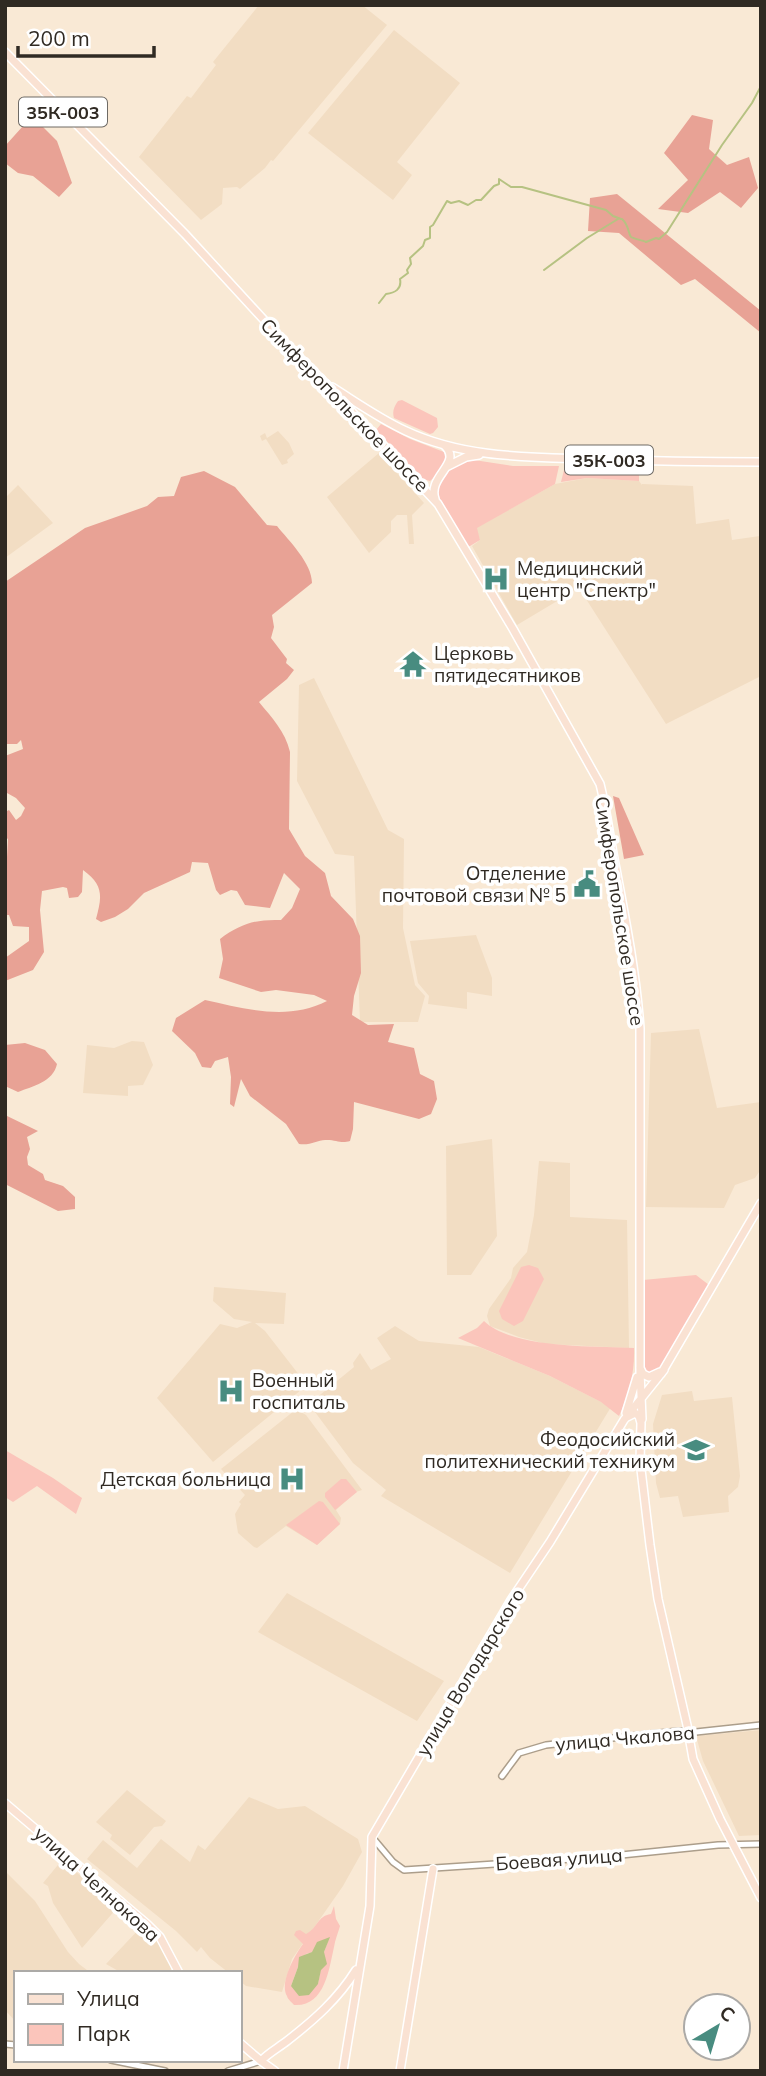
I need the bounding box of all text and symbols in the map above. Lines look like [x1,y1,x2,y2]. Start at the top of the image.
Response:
scale bar [18,14,154,58]
text: 200 m [28,25,90,51]
road number: 35К-003 [19,98,107,127]
street label: Симферопольское шоссе [256,313,434,497]
road number: 35К-003 [565,446,653,474]
place label: Медицинский центр "Спектр" [517,556,656,602]
hospital icon: Медицинский центр "Спектр" [481,564,511,594]
place label: Церковь пятидесятников [434,641,581,687]
temple icon: Церковь пятидесятников [398,649,428,679]
street label: Симферопольское шоссе [590,794,650,1028]
place label: Отделение почтовой связи № 5 [382,861,566,907]
public building icon: Отделение почтовой связи № 5 [572,869,602,899]
place label: Военный госпиталь [252,1368,346,1414]
hospital icon: Военный госпиталь [216,1376,246,1406]
place label: Феодосийский политехнический техникум [425,1427,675,1473]
school or university icon: Феодосийский политехнический техникум [681,1435,711,1465]
hospital icon: Детская больница [277,1464,307,1494]
place label: Детская больница [100,1467,271,1491]
street label: улица Володарского [410,1584,530,1760]
street label: улица Чкалова [554,1720,696,1756]
street label: улица Челнокова [29,1821,165,1947]
street label: Боевая улица [495,1843,623,1875]
legend [14,1971,242,2062]
text: Улица [76,1985,140,2011]
north arrow [682,1992,752,2062]
text: С [715,2000,740,2027]
text: Парк [77,2020,131,2046]

